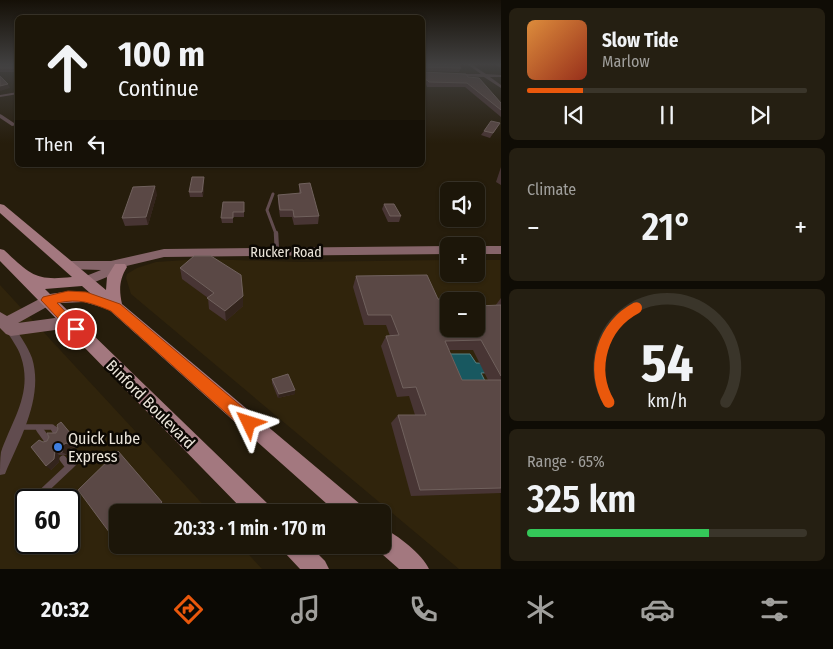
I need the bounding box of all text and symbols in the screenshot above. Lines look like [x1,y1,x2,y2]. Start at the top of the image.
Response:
text: Slow Tide [602,29,678,52]
text: 100 m [118,33,205,75]
icon: ahead [35,35,100,100]
text: Marlow [602,52,650,71]
text: Continue [118,75,199,102]
icon: previous [560,101,588,129]
icon: pause [653,101,681,129]
icon: next [746,101,774,129]
icon: left [83,130,111,158]
text: Then [35,133,73,156]
text: Climate [527,180,576,199]
map controls [440,182,485,337]
button: sound [440,182,485,227]
text: 21° [642,204,692,250]
text: − [527,211,540,244]
text: + [794,211,807,244]
button: + [440,237,485,282]
street label: Rucker Road [250,244,322,261]
button: − [440,292,485,337]
pin [55,308,97,350]
icon: arrive [62,315,90,343]
text: 54 [641,332,693,395]
street label: Binford Boulevard [102,356,199,453]
text: km/h [647,390,687,412]
position arrow [222,396,274,448]
place label: Quick Lube Express [68,429,140,466]
marker: Quick Lube Express [52,441,64,453]
text: Range · 65% [527,452,605,471]
text: 325 km [527,476,636,522]
speed limit sign: 60 [15,489,80,554]
text: 20:33 · 1 min · 170 m [174,517,326,540]
icon: directions [171,592,206,627]
icon: music [288,592,323,627]
icon: phone [406,592,441,627]
icon: climate [523,592,558,627]
icon: car [640,592,675,627]
icon: filters [757,592,792,627]
text: 20:32 [41,596,89,623]

